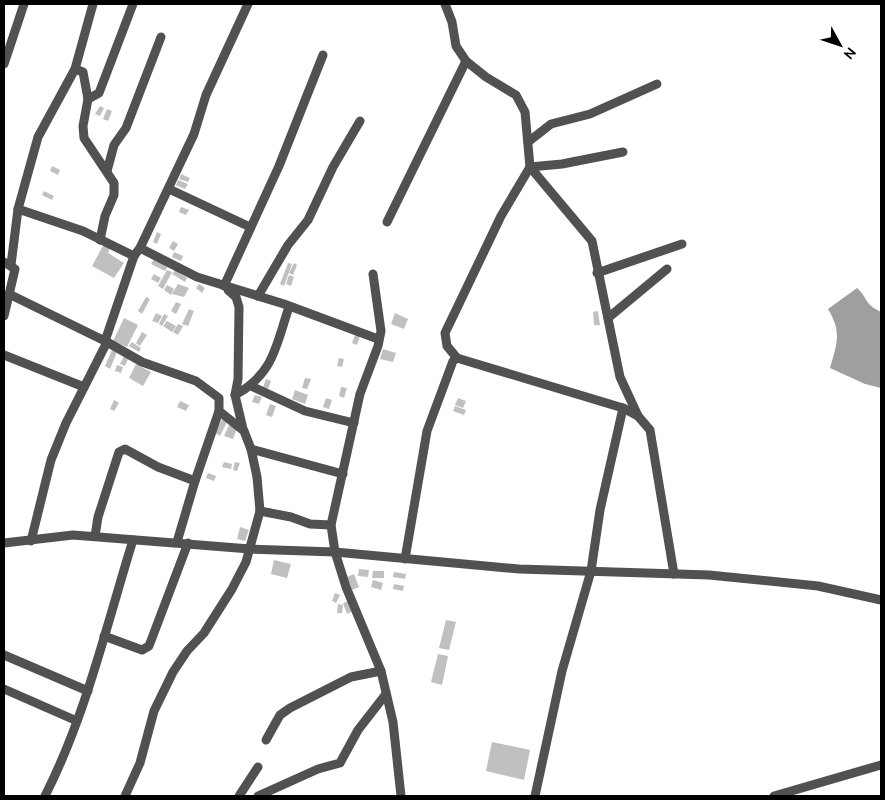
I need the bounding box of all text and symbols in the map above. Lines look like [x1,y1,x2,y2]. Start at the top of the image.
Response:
north arrow [815,20,865,70]
text: N [840,44,859,63]

